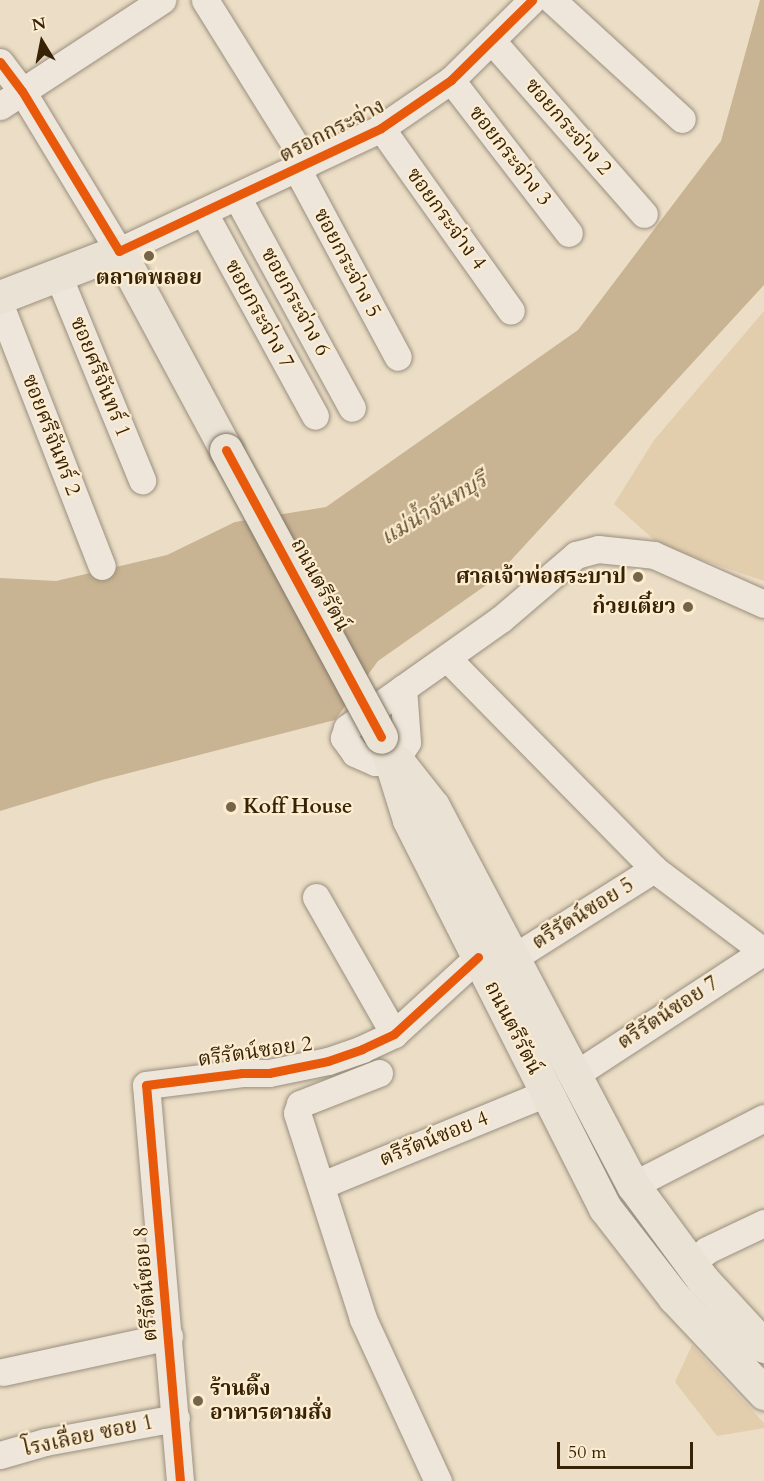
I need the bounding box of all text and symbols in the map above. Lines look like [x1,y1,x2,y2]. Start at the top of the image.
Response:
north arrow [12,12,72,72]
text: N [30,12,48,36]
street label: ซอยกระจ่าง 2 [519,73,617,181]
street label: ตรอกกระจ่าง [275,94,389,168]
street label: ซอยกระจ่าง 3 [463,101,557,211]
street label: ซอยกระจ่าง 4 [401,163,491,275]
street label: ซอยกระจ่าง 5 [308,204,386,322]
street label: ซอยกระจ่าง 6 [255,243,335,361]
marker: ตลาดพลอย [142,249,156,263]
street label: ซอยกระจ่าง 7 [219,255,299,373]
place label: ตลาดพลอย [96,265,202,291]
street label: ซอยศรีจันทร์ 1 [64,313,136,441]
street label: ซอยศรีจันทร์ 2 [16,371,86,499]
water label: แม่น้ำจันทบุรี [376,467,492,551]
street label: ถนนตรีรัตน์ [285,534,355,636]
place label: ศาลเจ้าพ่อสระบาป [456,564,626,590]
marker: ศาลเจ้าพ่อสระบาป [631,570,645,584]
place label: ก๋วยเตี๋ยว [592,594,676,620]
marker: ก๋วยเตี๋ยว [681,600,695,614]
place label: Koff House [243,794,352,820]
marker: Koff House [224,800,238,814]
street label: ตรีรัตน์ซอย 5 [527,873,639,955]
street label: ตรีรัตน์ซอย 7 [613,971,723,1055]
street label: ถนนตรีรัตน์ [479,977,547,1079]
street label: ตรีรัตน์ซอย 2 [196,1031,314,1073]
street label: ตรีรัตน์ซอย 4 [376,1106,492,1172]
street label: ตรีรัตน์ซอย 8 [128,1225,164,1343]
place label: ร้านติ๊ง อาหารตามสั่ง [210,1376,332,1426]
marker: ร้านติ๊ง อาหารตามสั่ง [191,1394,205,1408]
street label: โรงเลื่อย ซอย 1 [20,1410,156,1462]
scale bar [560,1430,696,1468]
text: 50 m [568,1440,607,1465]

